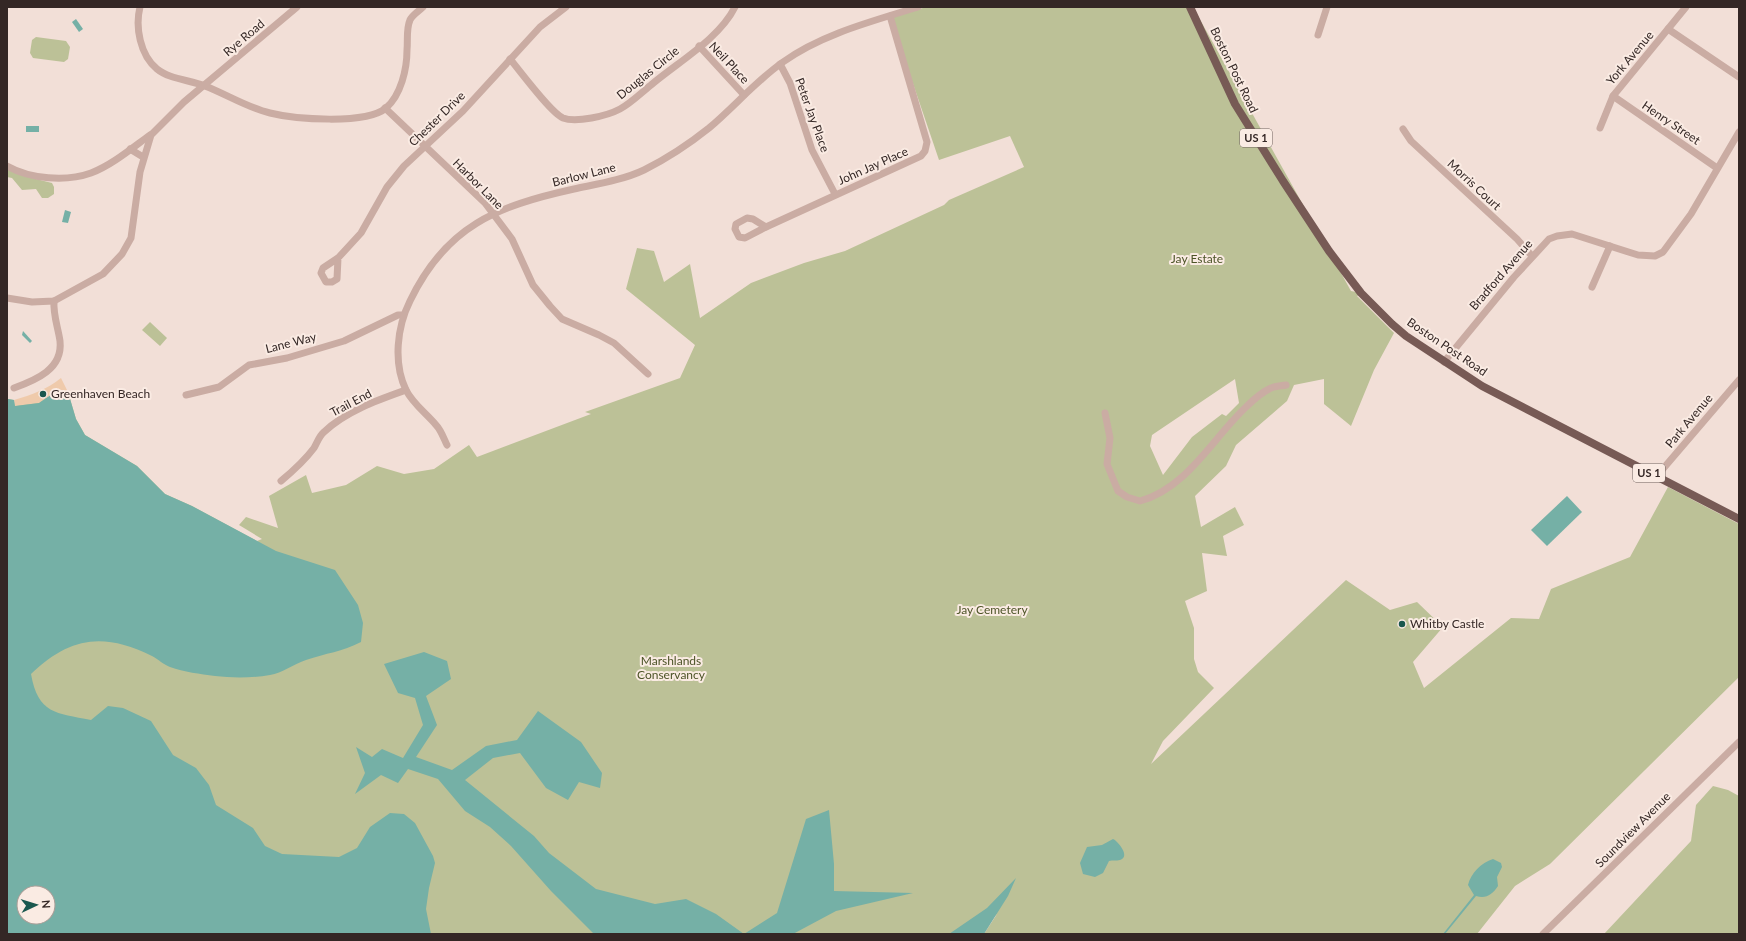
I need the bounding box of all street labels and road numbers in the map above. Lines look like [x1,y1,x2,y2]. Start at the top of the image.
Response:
street label: Rye Road [220,16,267,59]
street label: Boston Post Road [1207,25,1262,115]
street label: York Avenue [1603,28,1657,88]
street label: Neil Place [706,39,753,87]
street label: Douglas Circle [614,43,682,102]
street label: Peter Jay Place [792,76,833,154]
street label: Chester Drive [405,88,468,149]
street label: Henry Street [1639,98,1704,148]
road number: US 1 [1240,129,1272,147]
street label: John Jay Place [835,143,910,188]
street label: Harbor Lane [450,155,507,212]
street label: Morris Court [1444,156,1505,214]
street label: Barlow Lane [551,159,617,190]
street label: Bradford Avenue [1466,236,1535,313]
street label: Boston Post Road [1404,314,1490,379]
street label: Lane Way [264,329,319,356]
street label: Trail End [327,385,374,420]
street label: Park Avenue [1662,391,1716,451]
road number: US 1 [1633,464,1665,482]
street label: Soundview Avenue [1592,789,1673,870]

